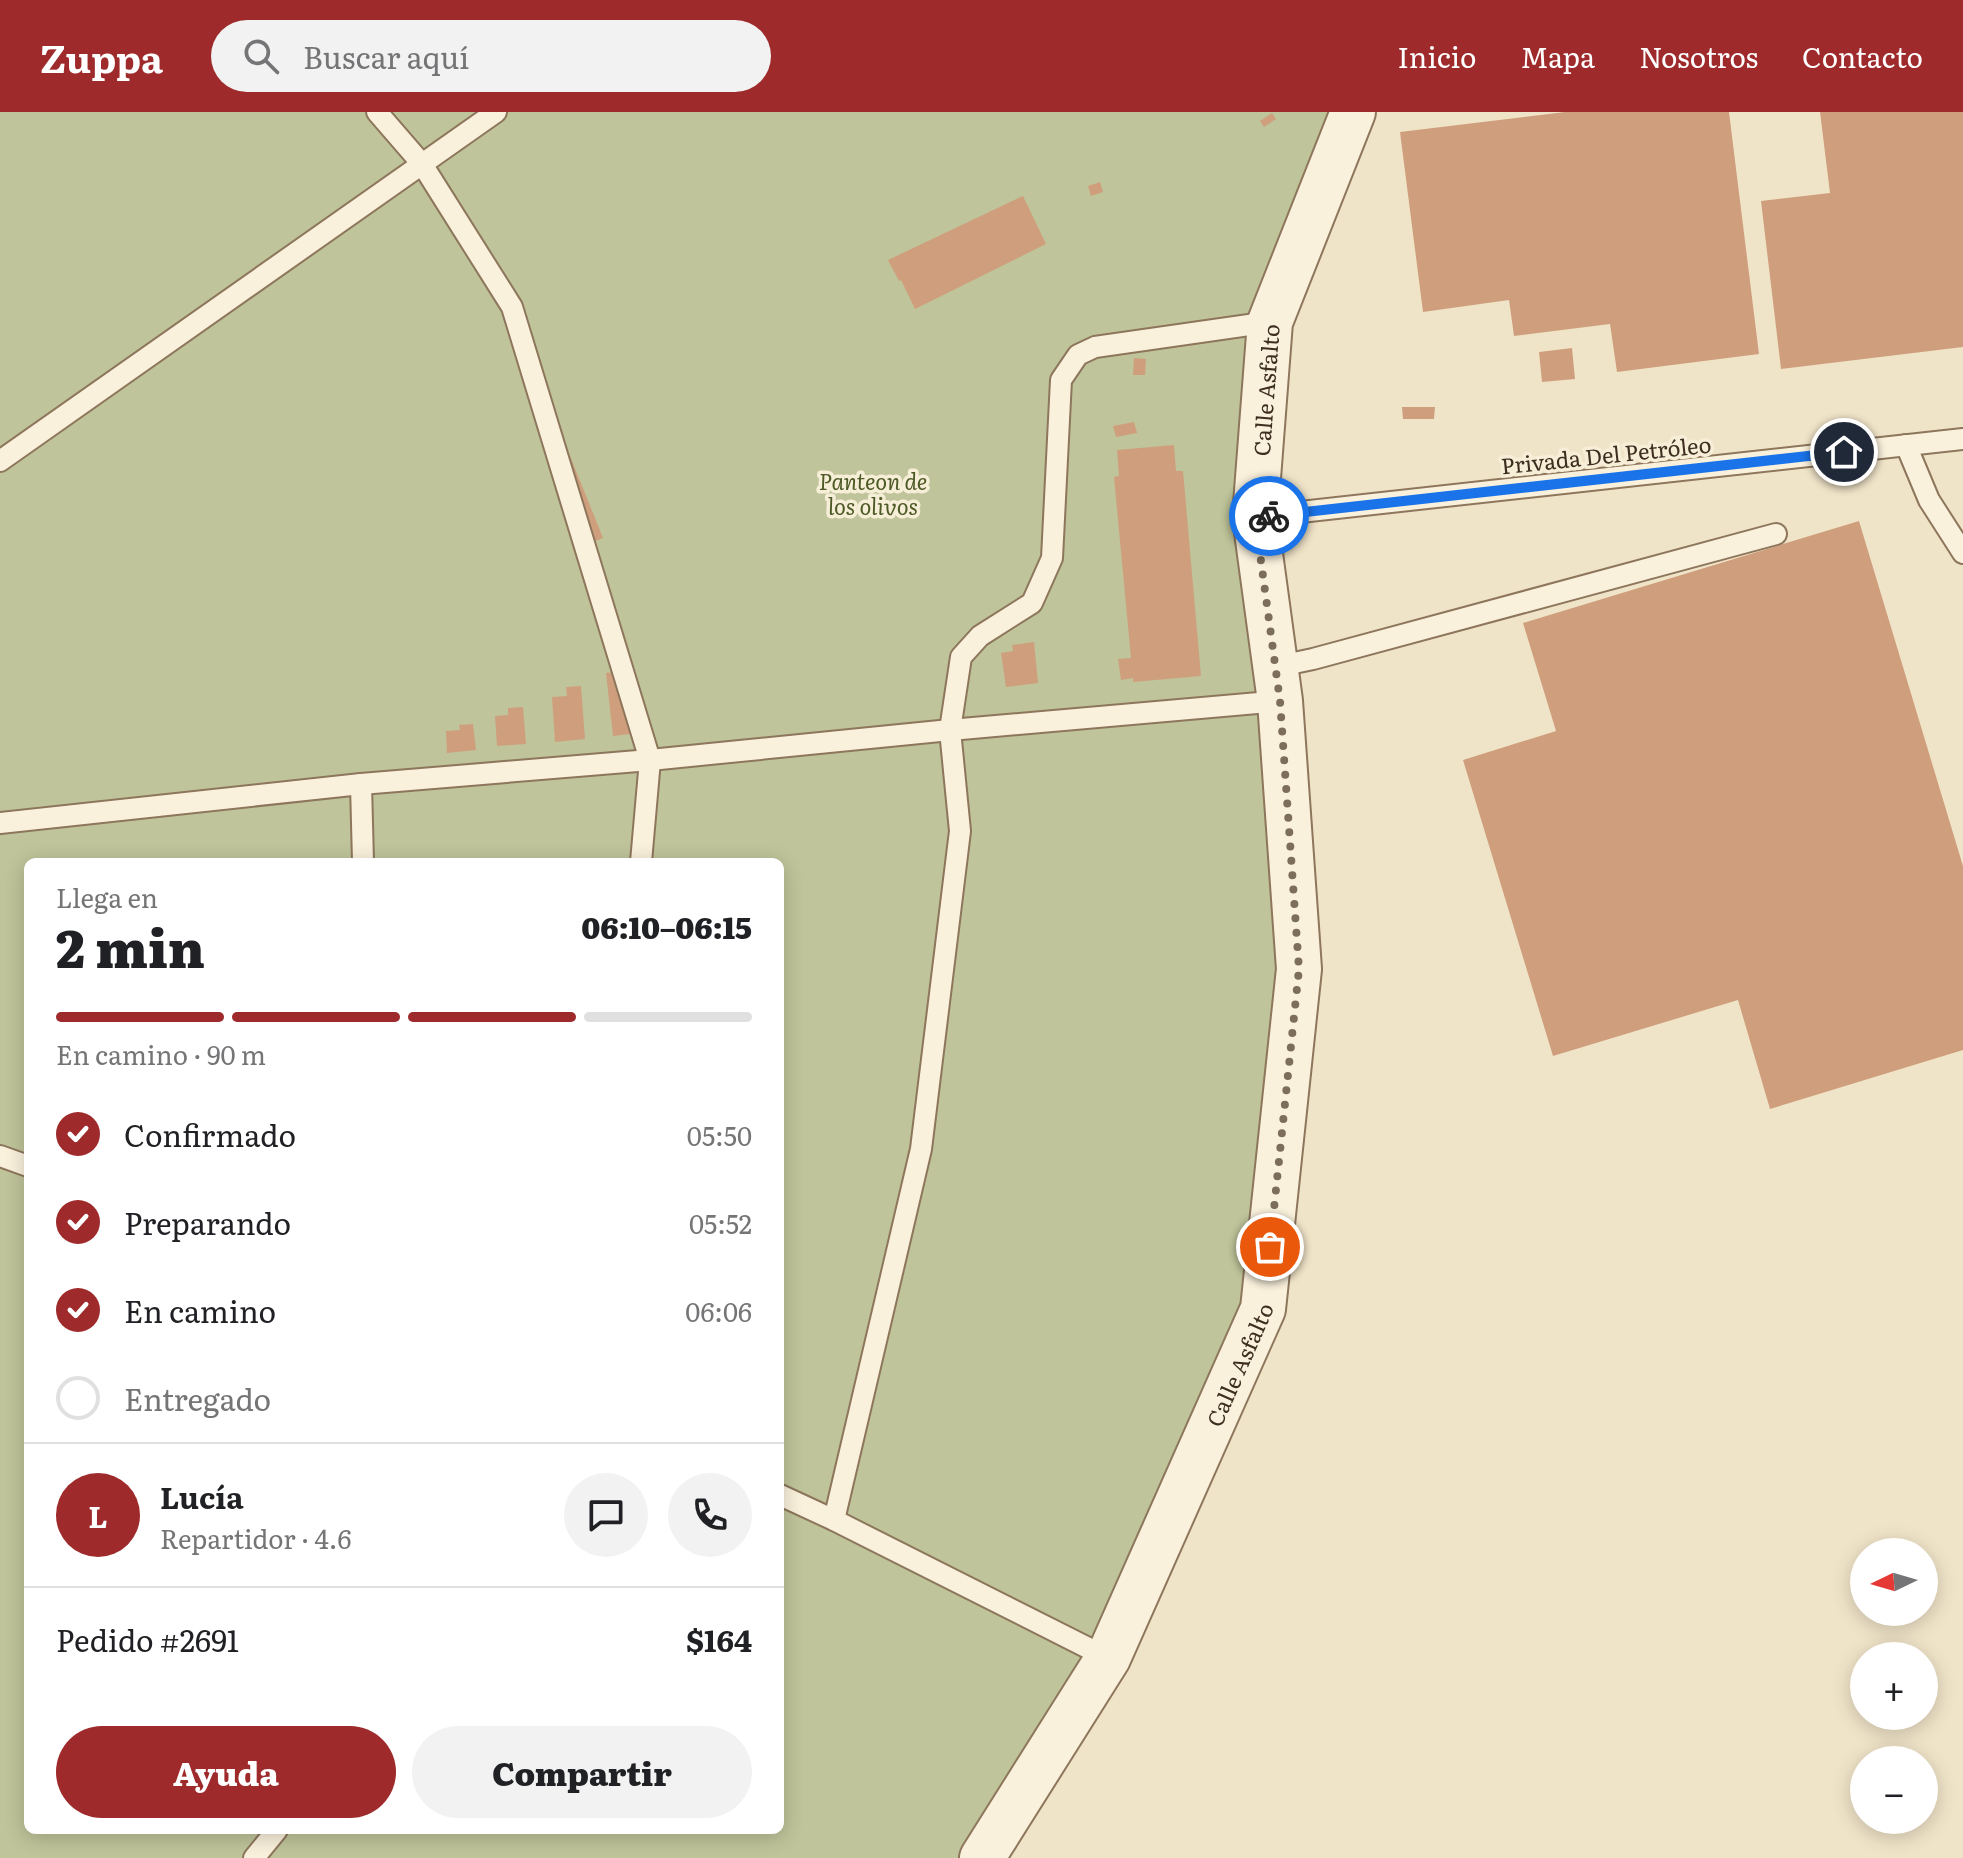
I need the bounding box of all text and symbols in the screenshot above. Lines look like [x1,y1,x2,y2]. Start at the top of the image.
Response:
search box [211,20,771,92]
text: Zuppa [40,28,163,85]
icon: search [239,34,283,78]
text: Buscar aquí [303,34,469,78]
text: Inicio [1397,35,1476,77]
text: Mapa [1520,35,1595,77]
text: Nosotros [1639,35,1758,77]
text: Contacto [1802,35,1923,77]
street label: Calle Asfalto [1243,323,1286,457]
pin [1810,418,1878,486]
street label: Privada Del Petróleo [1499,427,1713,481]
icon: home [1822,430,1866,474]
park label: Panteon de los olivos [819,464,927,522]
courier [1229,476,1309,556]
icon: bike [1247,494,1291,538]
text: Llega en [56,877,158,916]
text: 06:10–06:15 [581,904,752,948]
text: 2 min [56,907,205,984]
text: En camino · 90 m [56,1034,266,1073]
icon: check [56,1112,100,1156]
text: Confirmado [124,1112,296,1156]
text: 05:50 [687,1115,752,1154]
icon: check [56,1200,100,1244]
text: Preparando [124,1200,291,1244]
text: 05:52 [689,1203,752,1242]
pin [1236,1213,1304,1281]
icon: bag [1248,1225,1292,1269]
icon: check [56,1288,100,1332]
text: En camino [124,1288,276,1332]
text: 06:06 [685,1291,752,1330]
street label: Calle Asfalto [1197,1297,1281,1431]
text: Entregado [124,1376,271,1420]
button: chat [564,1473,648,1557]
button: phone [668,1473,752,1557]
text: Lucía [160,1474,244,1518]
text: L [88,1493,108,1537]
text: Repartidor · 4.6 [160,1518,352,1557]
north arrow [1850,1538,1938,1626]
map controls [1850,1538,1938,1834]
text: Pedido #2691 [56,1617,239,1661]
text: $164 [686,1617,752,1661]
button: + [1850,1642,1938,1730]
button: Ayuda [56,1726,396,1818]
button: Compartir [412,1726,752,1818]
button: − [1850,1746,1938,1834]

